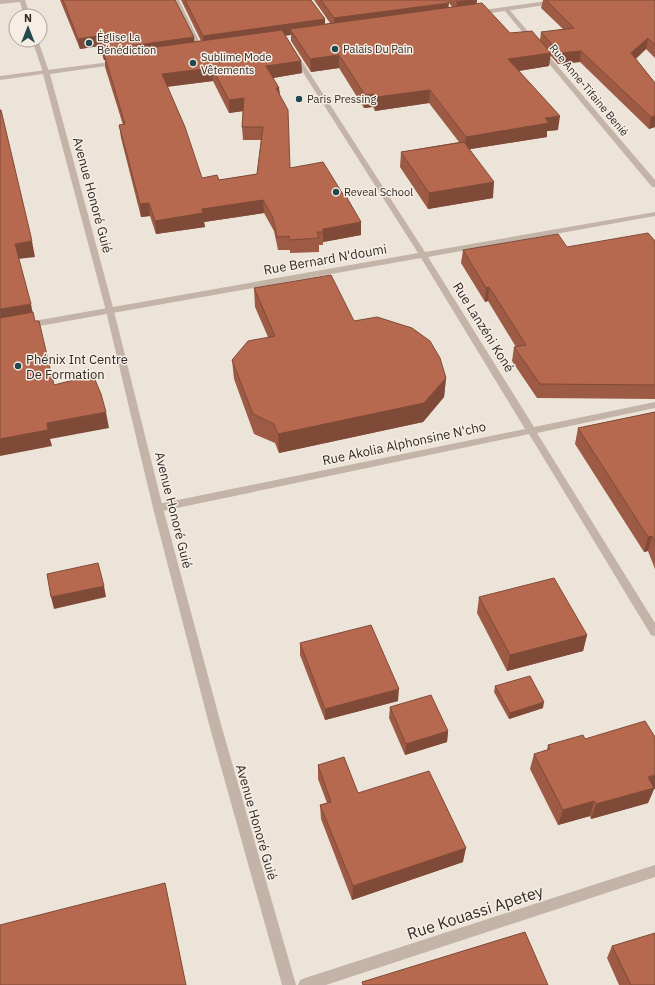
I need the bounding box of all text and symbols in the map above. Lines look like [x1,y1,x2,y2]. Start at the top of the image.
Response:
north arrow [8,8,48,48]
text: N [24,11,32,25]
place label: Église La Bénédiction [97,30,156,57]
marker: Église La Bénédiction [84,38,94,48]
street label: Rue Anne-Tifaine Benié [546,41,632,139]
place label: Palais Du Pain [343,42,413,56]
marker: Palais Du Pain [330,44,340,54]
place label: Sublime Mode Vêtements [201,50,272,77]
marker: Sublime Mode Vêtements [188,58,198,68]
place label: Paris Pressing [307,92,376,106]
marker: Paris Pressing [294,94,304,104]
street label: Avenue Honoré Guié [69,135,116,255]
place label: Reveal School [344,185,413,199]
marker: Reveal School [331,187,341,197]
street label: Rue Bernard N'doumi [262,240,388,279]
street label: Rue Lanzéni Koné [449,279,518,376]
place label: Phénix Int Centre De Formation [26,351,128,383]
marker: Phénix Int Centre De Formation [13,361,23,371]
street label: Rue Akolia Alphonsine N'cho [321,418,487,469]
street label: Avenue Honoré Guié [151,450,196,570]
street label: Avenue Honoré Guié [232,762,281,882]
street label: Rue Kouassi Apetey [404,881,546,943]

